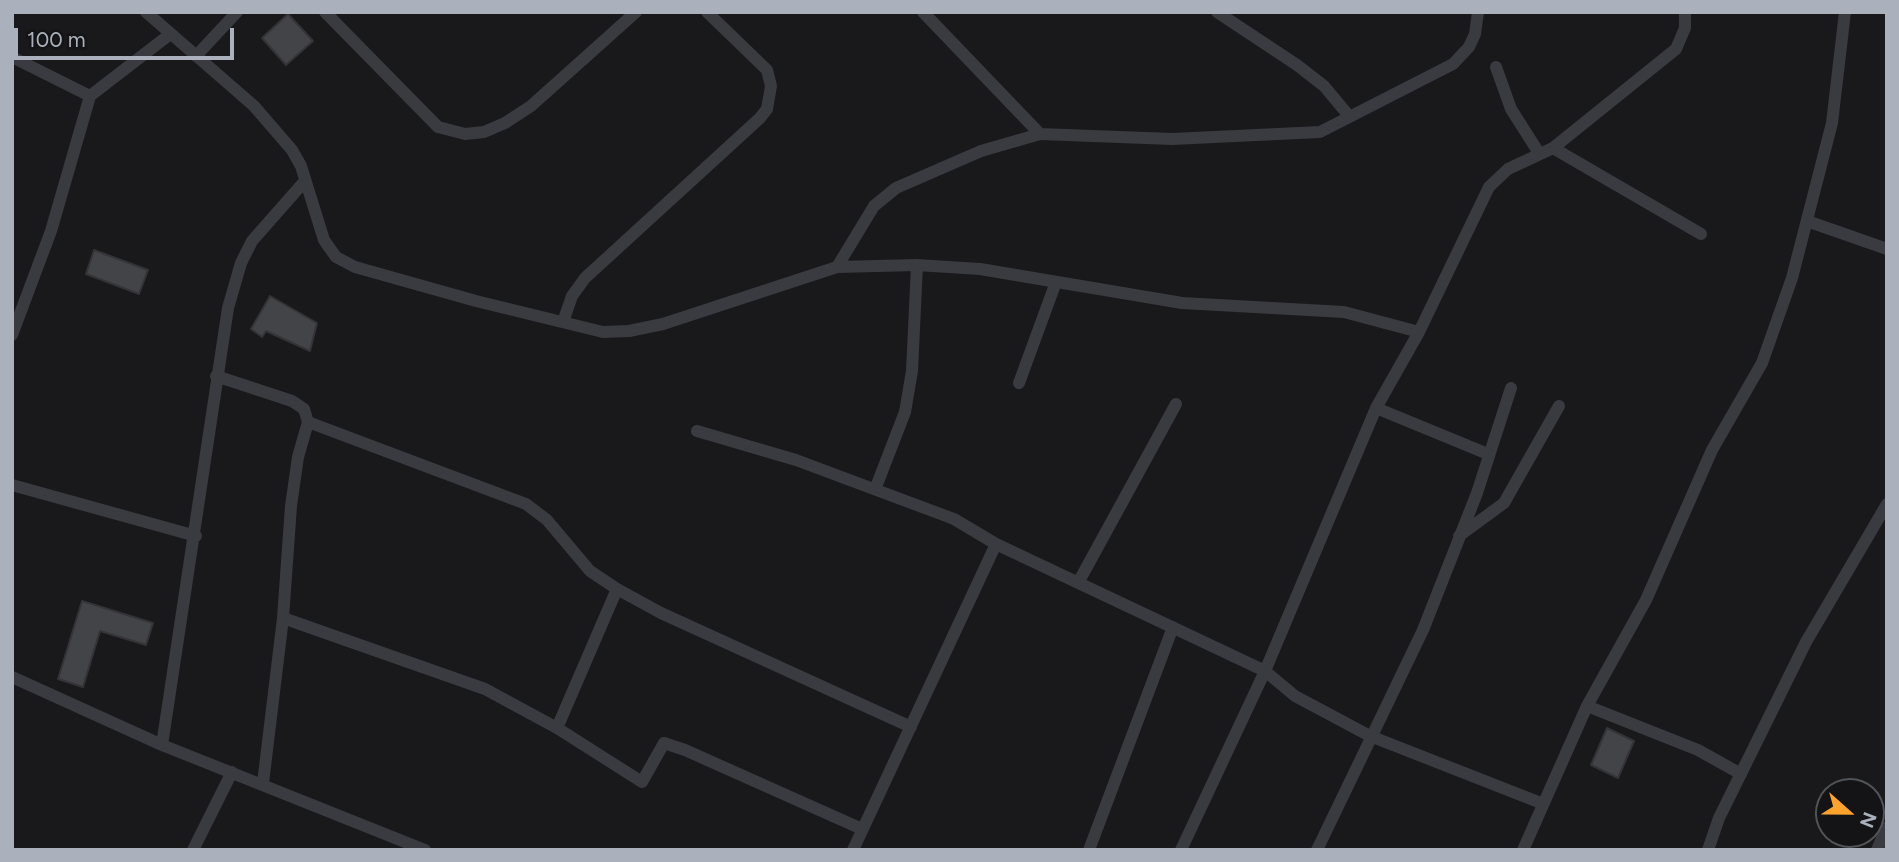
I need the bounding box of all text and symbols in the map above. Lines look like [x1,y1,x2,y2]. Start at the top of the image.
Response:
scale bar [18,14,238,58]
text: 100 m [27,27,86,52]
north arrow [1815,778,1885,848]
text: N [1855,809,1882,831]

